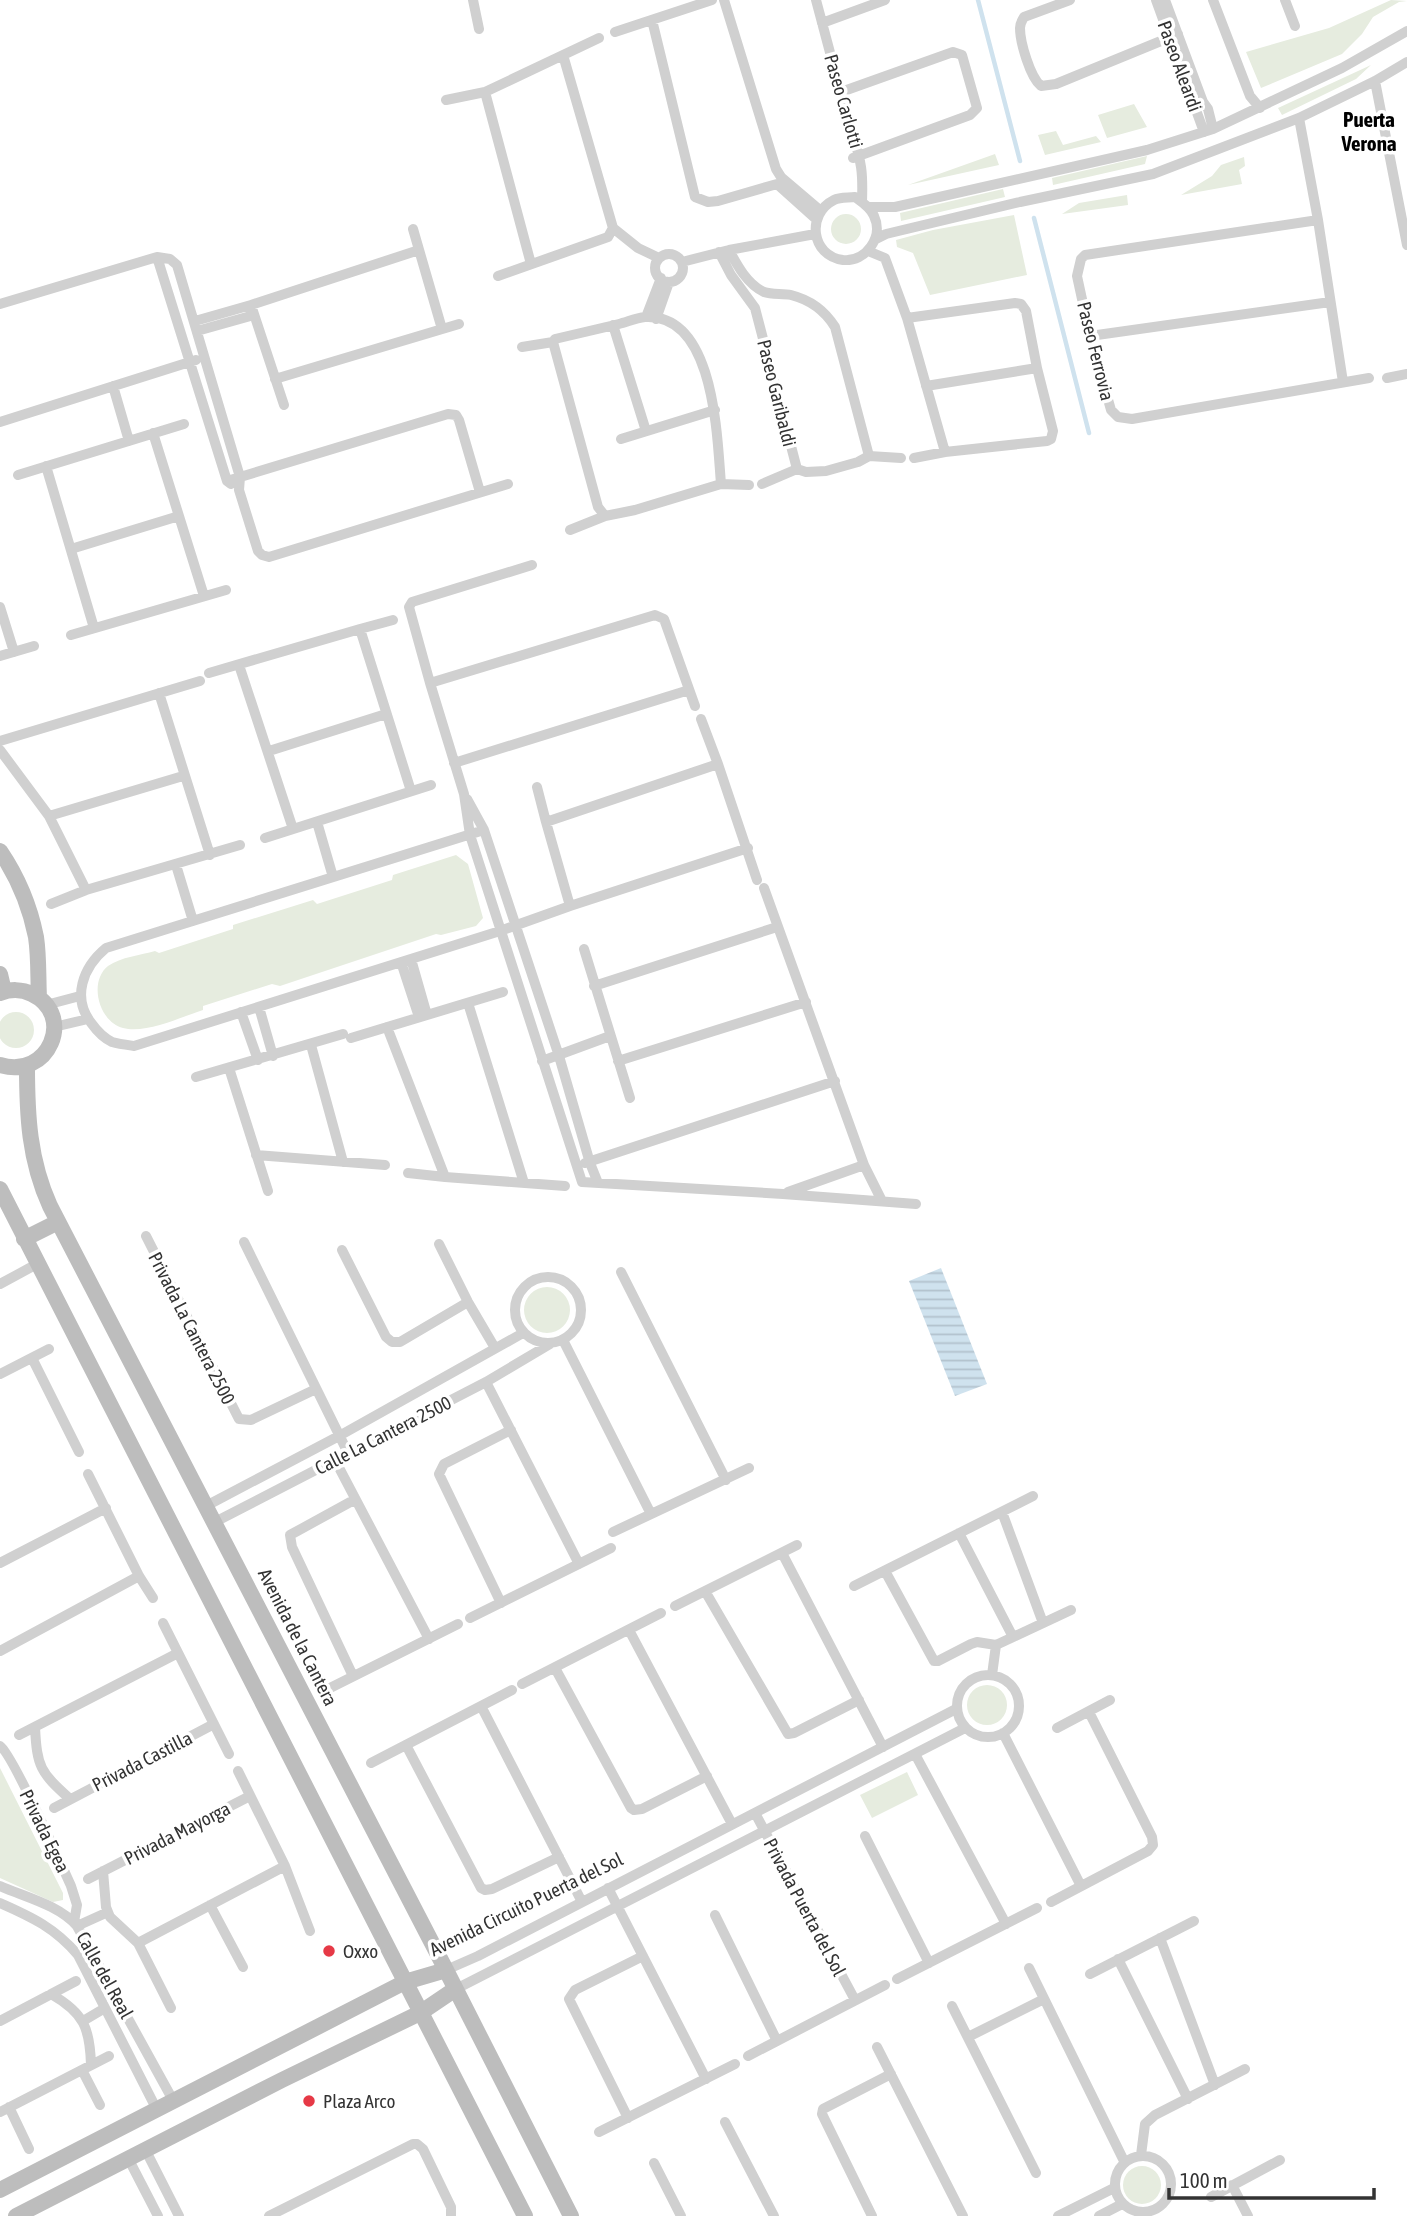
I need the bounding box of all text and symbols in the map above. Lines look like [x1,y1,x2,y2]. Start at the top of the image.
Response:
street label: Paseo Aleardi [1153,18,1207,114]
street label: Paseo Carlotti [820,52,868,150]
district label: Puerta Verona [1340,107,1397,155]
street label: Paseo Ferrovia [1073,299,1119,403]
street label: Paseo Garibaldi [753,337,801,449]
street label: Privada La Cantera 2500 [144,1248,240,1408]
street label: Calle La Cantera 2500 [311,1391,455,1479]
street label: Avenida de la Cantera [254,1565,342,1709]
street label: Privada Castilla [88,1726,196,1796]
street label: Privada Egea [15,1786,75,1876]
street label: Privada Mayorga [120,1797,234,1869]
street label: Privada Puerta del Sol [759,1834,851,1980]
street label: Avenida Circuito Puerta del Sol [426,1848,626,1960]
street label: Calle del Real [72,1928,138,2022]
place label: Oxxo [343,1940,378,1962]
marker: Oxxo [321,1943,337,1959]
place label: Plaza Arco [323,2090,395,2112]
marker: Plaza Arco [301,2093,317,2109]
scale bar [1169,2156,1374,2200]
text: 100 m [1180,2168,1228,2192]

